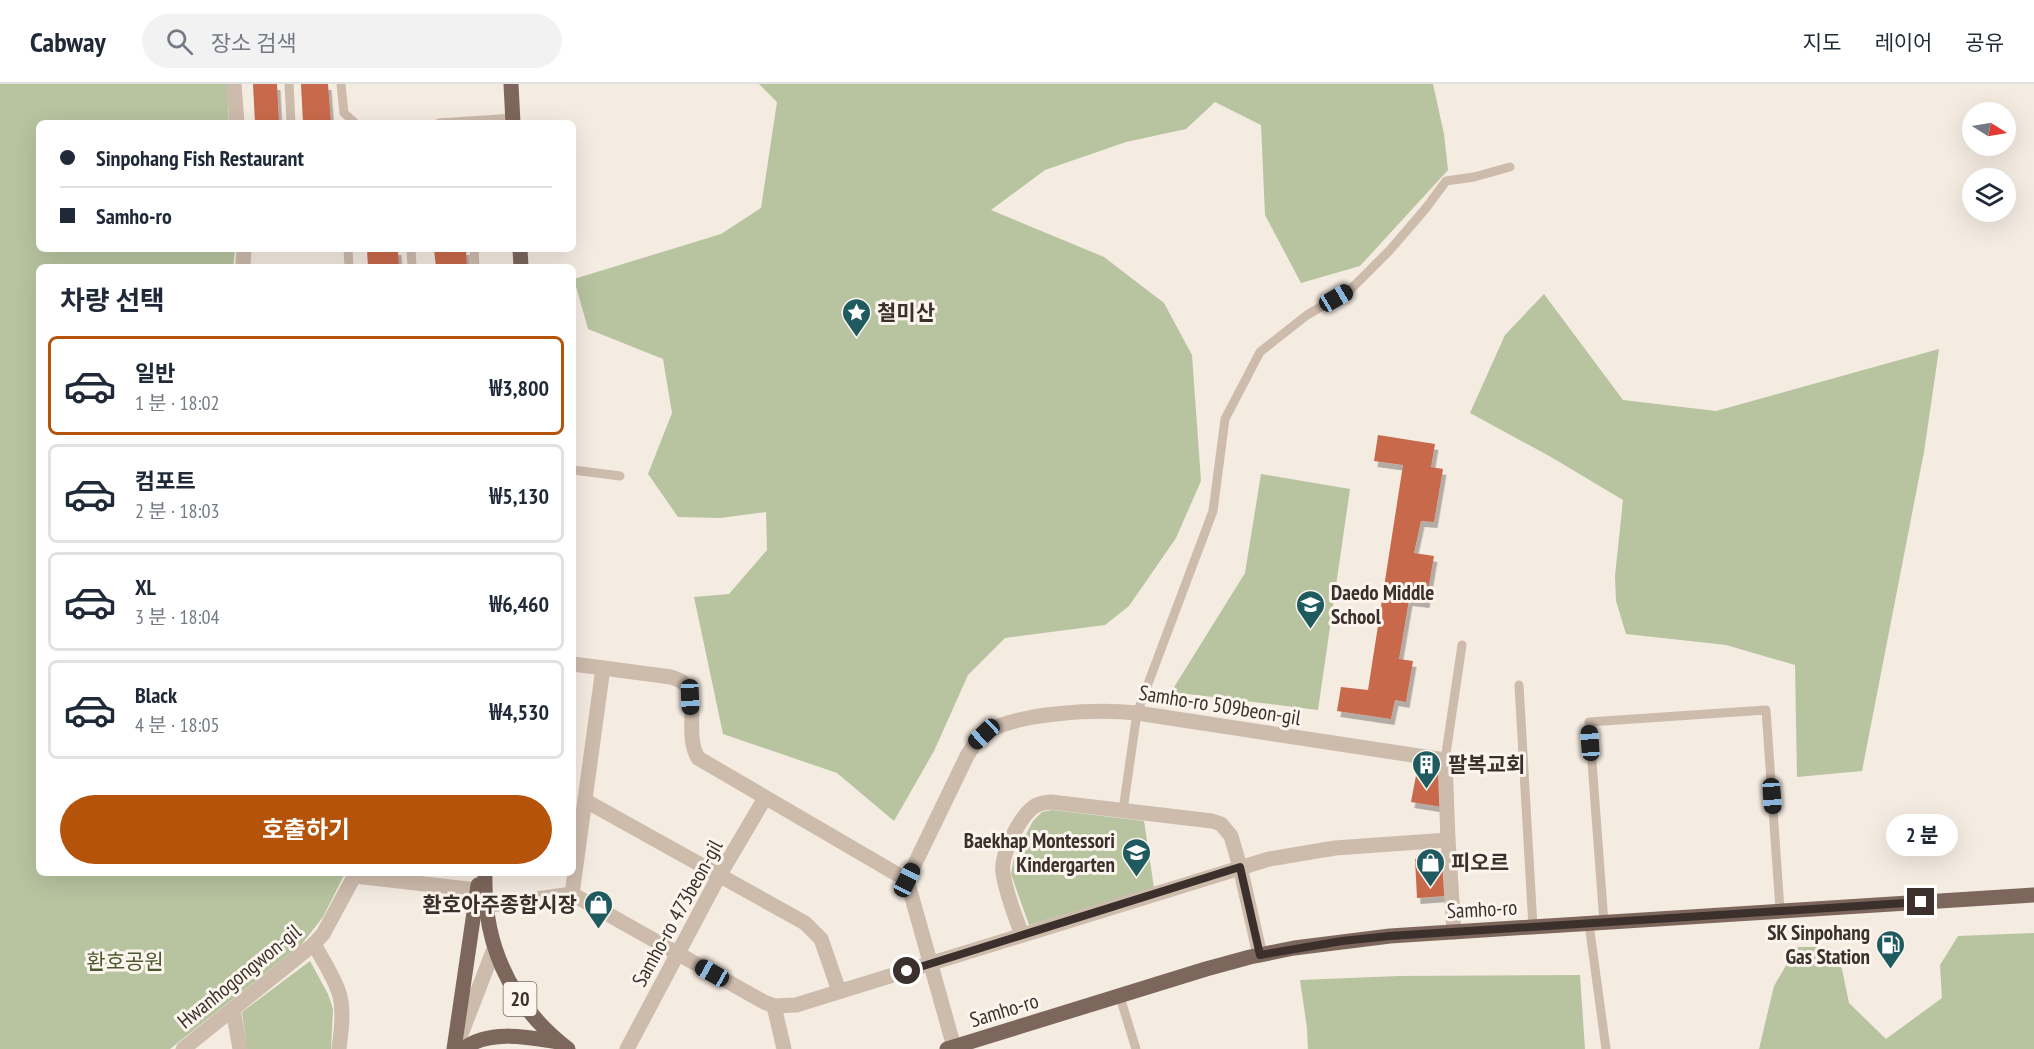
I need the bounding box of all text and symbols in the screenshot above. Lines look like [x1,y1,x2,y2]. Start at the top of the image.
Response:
search box [142,14,562,68]
text: Cabway [30,23,106,60]
icon: search [163,25,196,58]
text: 장소 검색 [211,29,296,57]
text: 지도 [1803,29,1841,56]
text: 레이어 [1874,29,1932,56]
text: 공유 [1965,29,2004,56]
north arrow [1962,102,2016,156]
map controls [1962,102,2016,222]
text: Sinpohang Fish Restaurant [96,144,304,172]
button: layers [1962,168,2016,222]
text: Samho-ro [96,202,172,230]
car [1316,281,1356,315]
text: 차량 선택 [60,283,165,317]
place icon: 철미산 [840,296,872,338]
place label: 철미산 [877,299,935,326]
icon: car [63,359,117,413]
text: 일반 [135,359,175,387]
text: ₩3,800 [489,374,549,402]
text: 1 분 · 18:02 [135,390,220,416]
icon: car [63,467,117,521]
text: 컴포트 [135,467,196,495]
text: ₩5,130 [489,482,549,510]
text: 2 분 · 18:03 [135,498,220,524]
text: XL [135,573,156,601]
icon: car [63,575,117,629]
place label: Daedo Middle School [1331,579,1434,630]
school or university icon: Daedo Middle School [1294,588,1326,630]
text: ₩6,460 [489,590,549,618]
text: 3 분 · 18:04 [135,604,220,630]
car [680,679,700,715]
street label: Samho-ro 509beon-gil [1137,679,1303,731]
text: Black [135,681,177,709]
icon: car [63,683,117,737]
text: ₩4,530 [489,698,549,726]
text: 4 분 · 18:05 [135,712,220,738]
car [965,715,1003,753]
car [1580,724,1600,762]
building icon: 팔복교회 [1411,748,1443,790]
place label: 팔복교회 [1448,751,1525,778]
car [1762,777,1782,815]
button: 호출하기 [60,795,552,864]
callout: 2 분 [1885,815,1957,857]
text: 2 분 [1906,822,1938,848]
place label: Baekhap Montessori Kindergarten [964,827,1115,878]
street label: Samho-ro 473beon-gil [626,835,729,991]
school or university icon: Baekhap Montessori Kindergarten [1120,836,1152,878]
shop icon: 피오르 [1414,846,1446,888]
place label: 피오르 [1451,849,1509,876]
car [891,860,923,900]
shop icon: 환호아주종합시장 [582,888,614,930]
route end [1907,888,1934,915]
place label: 환호아주종합시장 [422,891,577,918]
street label: Samho-ro [1446,894,1518,924]
street label: Hwanhogongwon-gil [172,918,306,1034]
place label: SK Sinpohang Gas Station [1767,919,1870,970]
fuel station icon: SK Sinpohang Gas Station [1875,928,1907,970]
park label: 환호공원 [86,948,164,975]
car [692,956,732,990]
route start [893,957,920,984]
road number: 20 [504,982,536,1016]
street label: Samho-ro [966,987,1042,1033]

